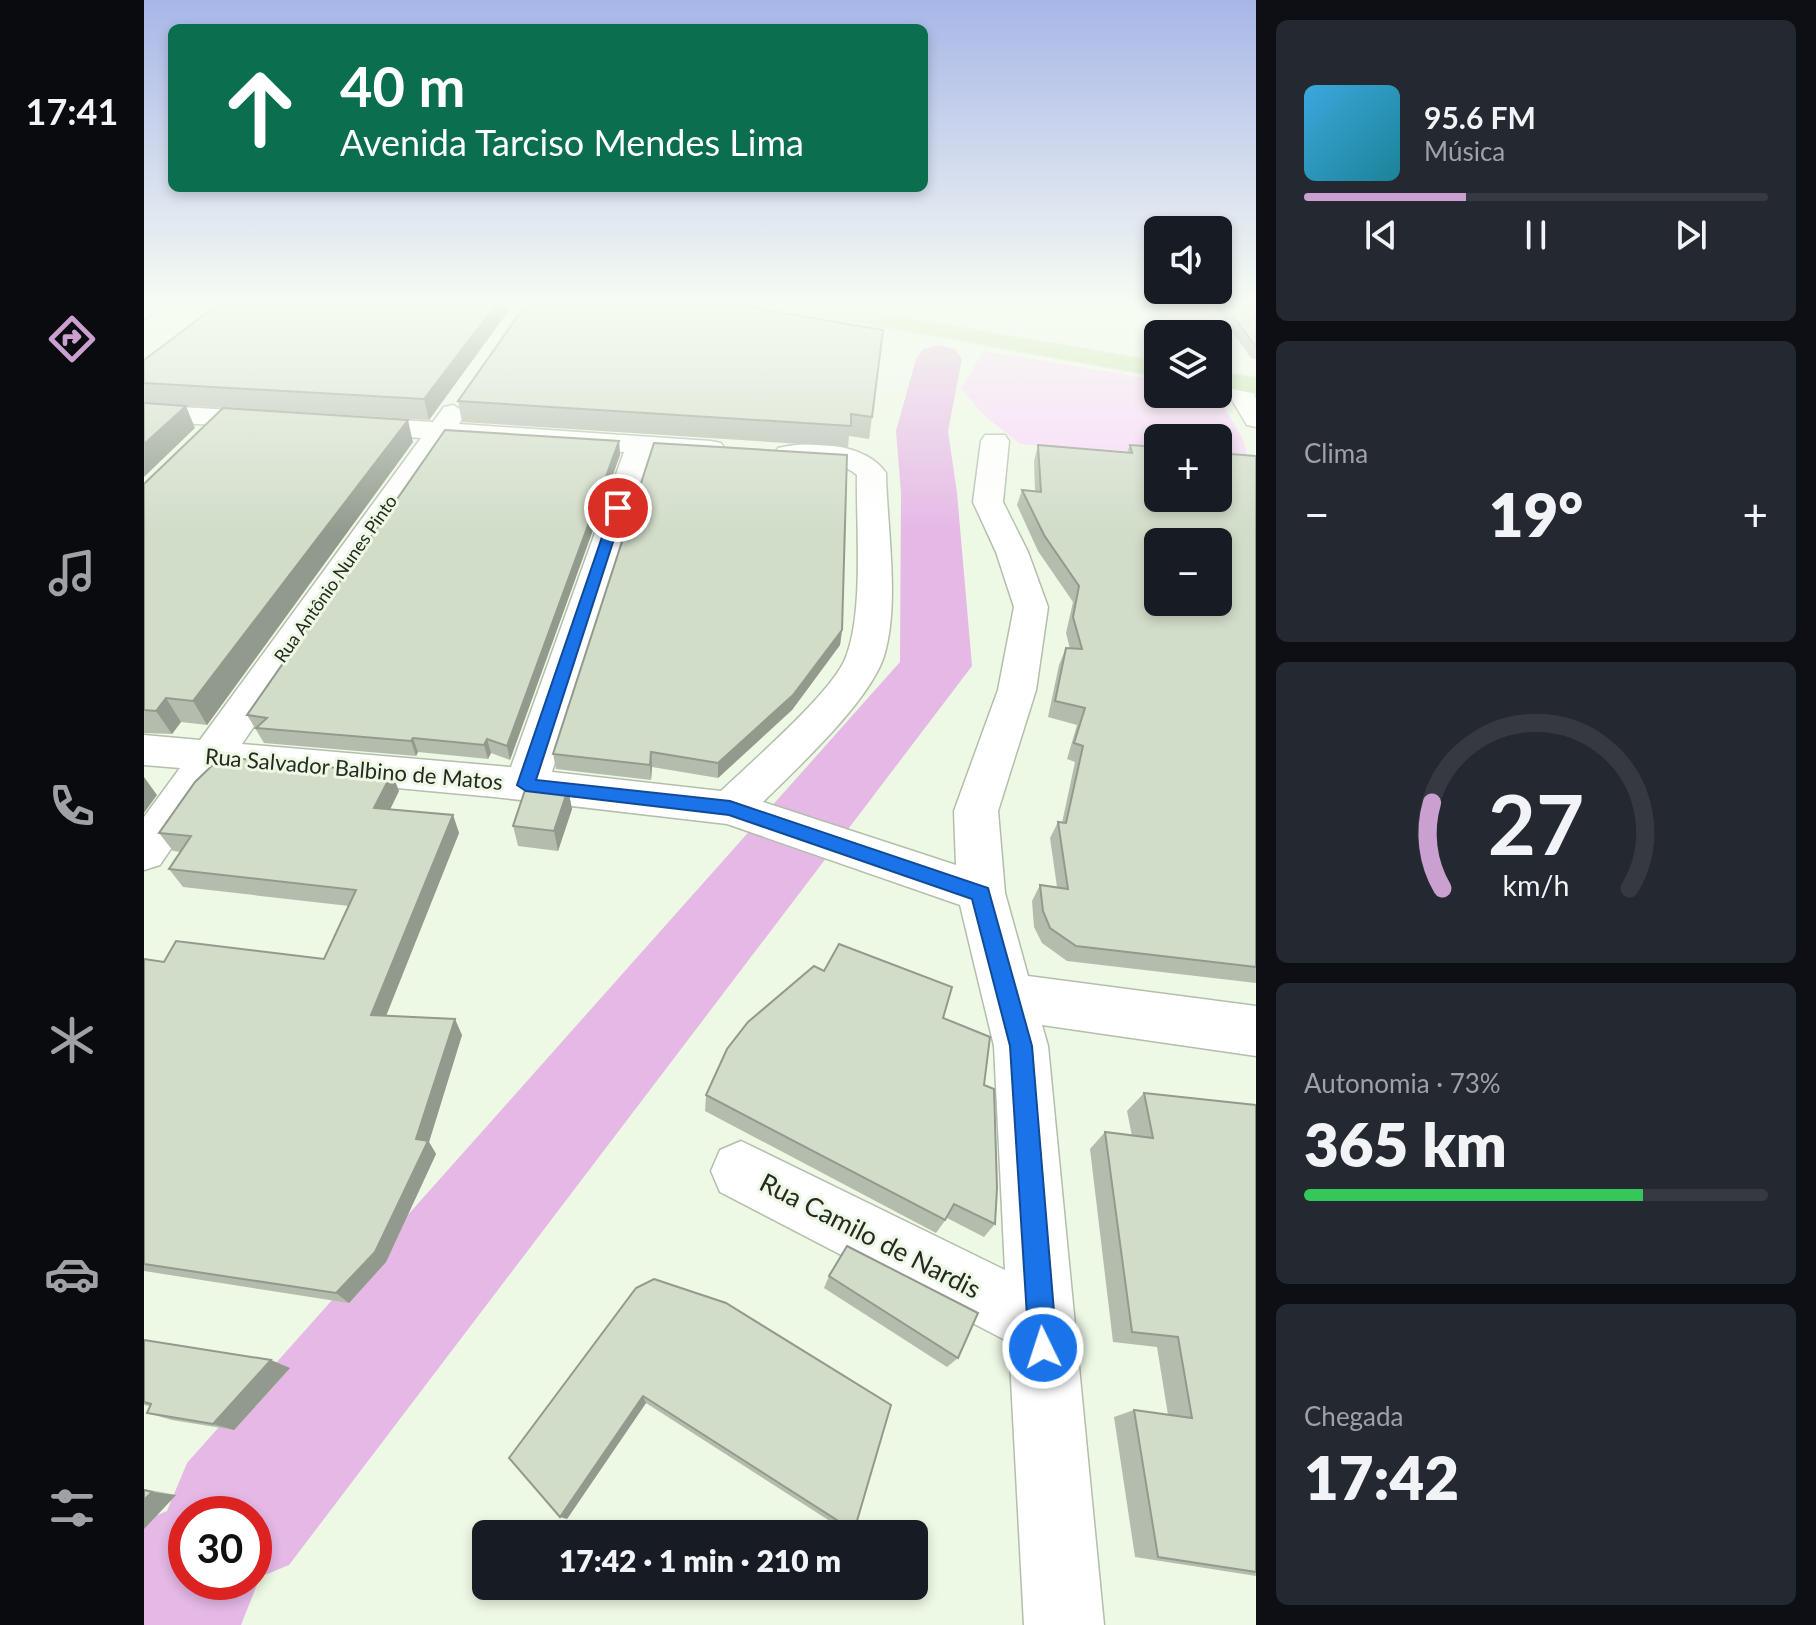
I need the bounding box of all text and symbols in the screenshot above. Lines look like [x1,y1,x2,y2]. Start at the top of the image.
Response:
text: 40 m [340,52,465,119]
icon: ahead [208,56,312,160]
text: 17:41 [26,89,118,133]
text: 95.6 FM [1424,99,1536,135]
text: Avenida Tarciso Mendes Lima [340,120,804,164]
text: Música [1424,135,1505,167]
icon: previous [1359,213,1403,257]
icon: pause [1514,213,1558,257]
icon: next [1669,213,1713,257]
map controls [1144,216,1232,616]
button: sound [1144,216,1232,304]
icon: directions [44,311,100,367]
button: layers [1144,320,1232,408]
button: + [1144,424,1232,512]
text: Clima [1304,437,1368,469]
pin [584,474,652,542]
text: 19° [1489,478,1583,550]
icon: arrive [596,486,640,530]
text: − [1304,488,1330,540]
text: + [1742,488,1768,540]
street label: Rua Antônio Nunes Pinto [269,491,401,666]
button: − [1144,528,1232,616]
icon: music [44,545,100,601]
street label: Rua Salvador Balbino de Matos [204,742,504,795]
text: 27 [1488,772,1584,872]
icon: phone [44,778,100,834]
text: km/h [1503,868,1569,902]
icon: climate [44,1012,100,1068]
text: Autonomia · 73% [1304,1067,1501,1099]
text: 365 km [1304,1108,1507,1180]
street label: Rua Camilo de Nardis [755,1166,986,1305]
icon: car [44,1246,100,1302]
position arrow [1001,1306,1085,1390]
text: Chegada [1304,1400,1404,1432]
text: 17:42 [1304,1441,1459,1513]
icon: filters [44,1480,100,1536]
speed limit sign: 30 [168,1496,272,1600]
text: 17:42 · 1 min · 210 m [559,1542,841,1578]

